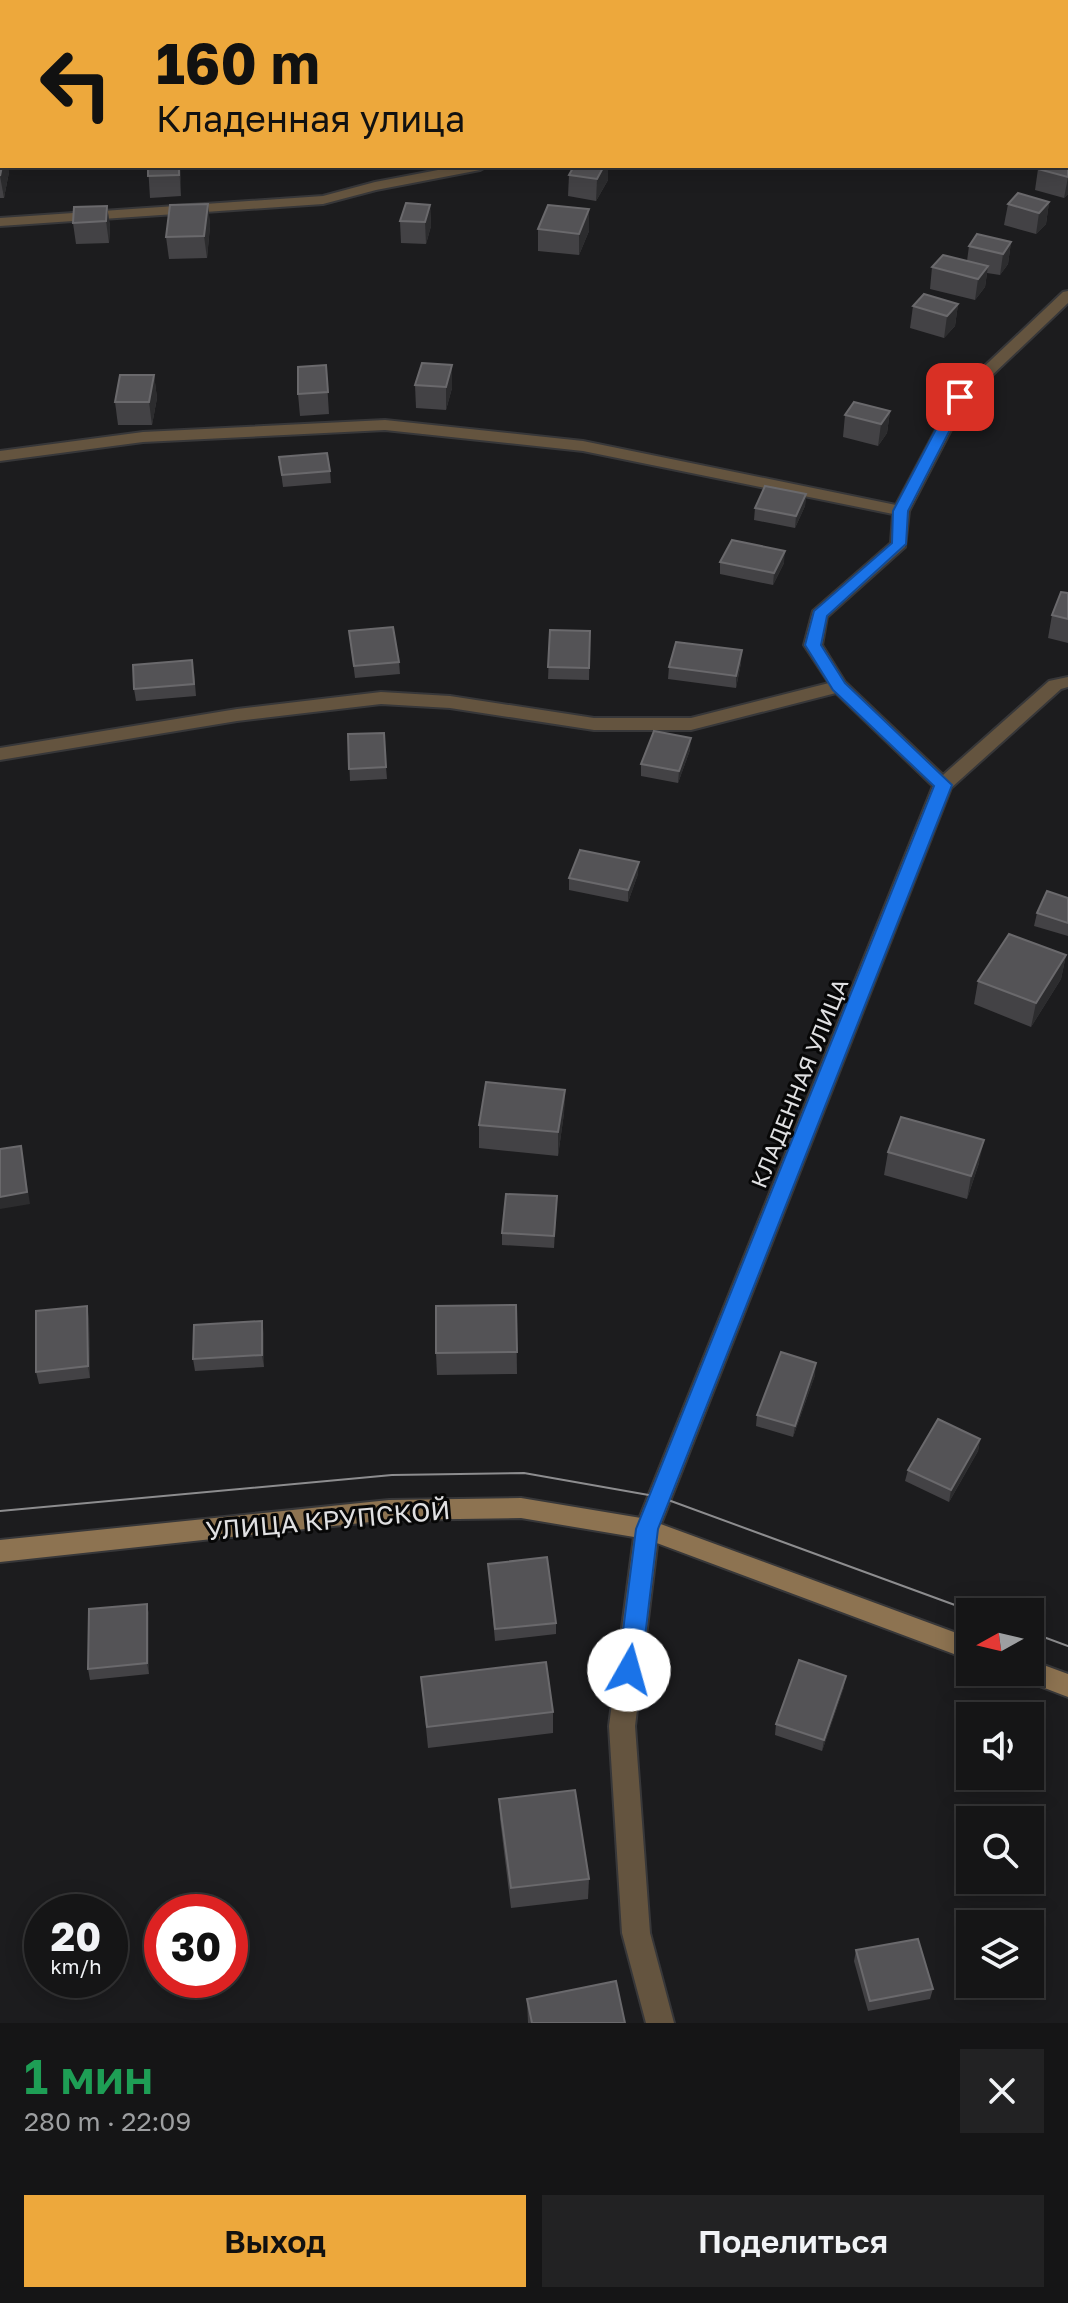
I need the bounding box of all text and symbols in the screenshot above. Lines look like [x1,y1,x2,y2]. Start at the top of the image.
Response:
text: 160 m [156,29,320,96]
icon: left [24,32,128,136]
text: Кладенная улица [156,97,465,140]
pin [926,363,994,431]
icon: arrive [938,375,982,419]
street label: КЛАДЕННАЯ УЛИЦА [745,974,853,1192]
street label: УЛИЦА КРУПСКОЙ [205,1494,451,1546]
north arrow [956,1598,1044,1686]
map controls [956,1598,1044,1998]
position arrow [587,1628,671,1712]
button: sound [956,1702,1044,1790]
button: search [956,1806,1044,1894]
speed limit sign: 30 [144,1894,248,1998]
button: layers [956,1910,1044,1998]
text: 20 [51,1912,101,1960]
text: km/h [51,1954,101,1978]
text: 1 мин [24,2047,153,2105]
button: close [960,2049,1044,2133]
text: 280 m · 22:09 [24,2106,191,2137]
button: Выход [24,2195,526,2287]
button: Поделиться [542,2195,1044,2287]

